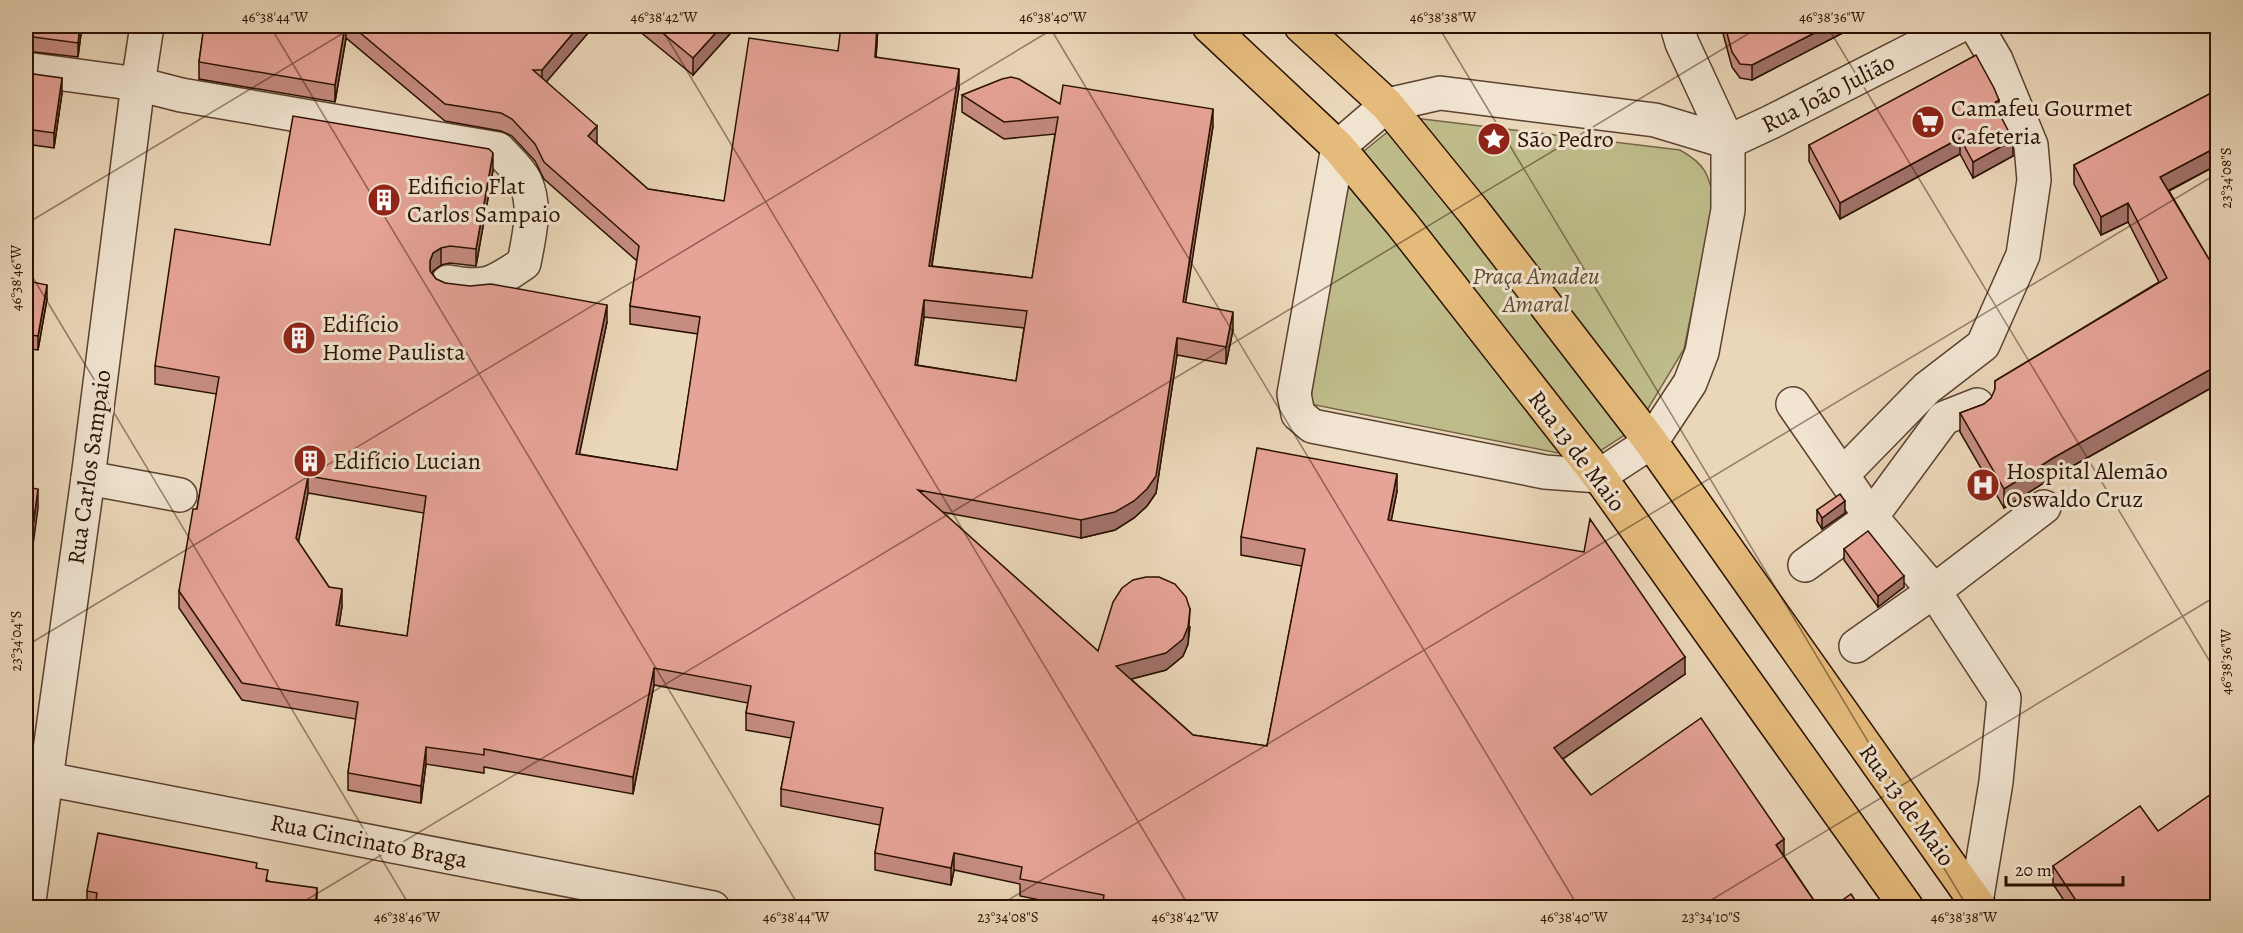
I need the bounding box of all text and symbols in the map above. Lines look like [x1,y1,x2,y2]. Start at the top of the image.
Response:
text: 46°38'44"W [242,7,308,27]
text: 46°38'42"W [631,7,697,27]
text: 46°38'40"W [1019,7,1087,27]
text: 46°38'38"W [1410,7,1476,27]
text: 46°38'36"W [1799,7,1865,27]
street label: Rua João Julião [1756,46,1900,140]
place label: Camafeu Gourmet Cafeteria [1951,92,2133,152]
supermarket icon: Camafeu Gourmet Cafeteria [1910,104,1946,140]
place icon: São Pedro [1476,121,1512,157]
place label: São Pedro [1517,123,1614,155]
text: 23°34'08"S [2216,147,2236,209]
place label: Edificio Flat Carlos Sampaio [407,170,561,230]
building icon: Edificio Flat Carlos Sampaio [366,182,402,218]
text: 46°38'46"W [6,245,26,311]
park label: Praça Amadeu Amaral [1472,260,1600,320]
place label: Edifício Home Paulista [322,308,466,368]
building icon: Edifício Home Paulista [281,320,317,356]
street label: Rua Carlos Sampaio [59,367,119,566]
street label: Rua 13 de Maio [1521,384,1633,518]
building icon: Edifício Lucian [292,443,328,479]
place label: Edifício Lucian [333,445,481,477]
place label: Hospital Alemão Oswaldo Cruz [2006,455,2168,515]
hospital icon: Hospital Alemão Oswaldo Cruz [1965,467,2001,503]
text: 23°34'04"S [6,611,26,671]
text: 46°38'36"W [2216,629,2236,695]
street label: Rua 13 de Maio [1852,737,1962,873]
street label: Rua Cincinato Braga [268,806,471,876]
scale bar [2006,849,2123,887]
text: 20 m [2015,858,2052,882]
text: 46°38'46"W [374,907,440,927]
text: 46°38'44"W [763,907,829,927]
text: 23°34'08"S [977,907,1039,927]
text: 46°38'42"W [1152,907,1218,927]
text: 46°38'40"W [1540,907,1608,927]
text: 23°34'10"S [1681,907,1741,927]
text: 46°38'38"W [1931,907,1997,927]

